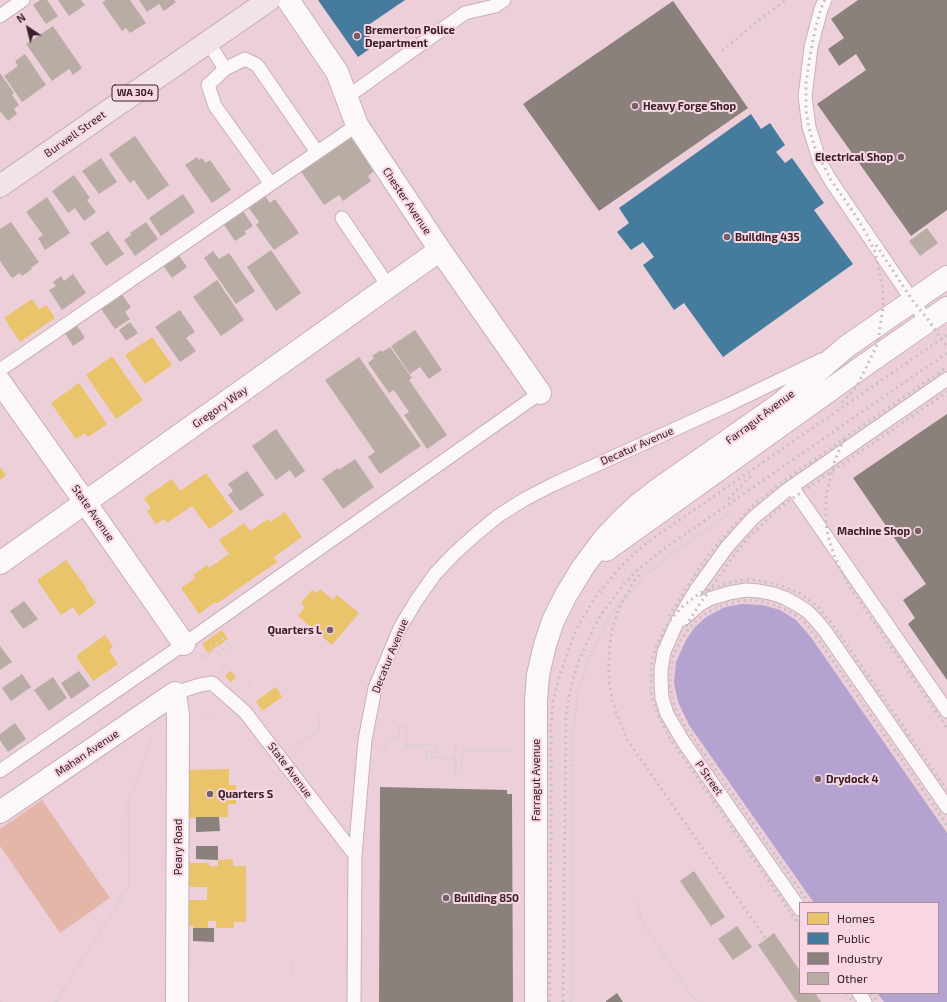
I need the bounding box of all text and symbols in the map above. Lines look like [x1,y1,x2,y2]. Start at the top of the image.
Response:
north arrow [8,8,48,48]
text: N [14,10,28,25]
place label: Bremerton Police Department [365,23,455,49]
marker: Bremerton Police Department [352,31,362,41]
road number: WA 304 [112,85,158,101]
place label: Heavy Forge Shop [643,99,736,113]
marker: Heavy Forge Shop [630,101,640,111]
street label: Burwell Street [42,108,108,160]
place label: Electrical Shop [815,150,893,164]
marker: Electrical Shop [896,152,906,162]
street label: Chester Avenue [380,165,434,237]
place label: Building 435 [735,230,800,244]
marker: Building 435 [722,232,732,242]
street label: Gregory Way [190,383,250,431]
street label: Farragut Avenue [723,387,797,447]
street label: Decatur Avenue [598,424,676,468]
street label: State Avenue [69,482,117,544]
place label: Machine Shop [837,524,910,538]
marker: Machine Shop [913,526,923,536]
street label: Decatur Avenue [369,617,411,695]
place label: Quarters L [267,623,322,637]
marker: Quarters L [325,625,335,635]
street label: Mahan Avenue [53,727,121,779]
street label: Farragut Avenue [529,739,543,821]
street label: State Avenue [265,740,315,800]
street label: P Street [692,758,726,798]
place label: Drydock 4 [826,772,879,786]
marker: Drydock 4 [813,774,823,784]
place label: Quarters S [218,787,273,801]
marker: Quarters S [205,789,215,799]
street label: Peary Road [171,819,185,875]
place label: Building 850 [454,891,519,905]
marker: Building 850 [441,893,451,903]
legend [799,902,939,994]
text: Homes [837,911,875,925]
text: Public [837,931,870,945]
text: Industry [837,951,883,965]
text: Other [837,971,868,985]

